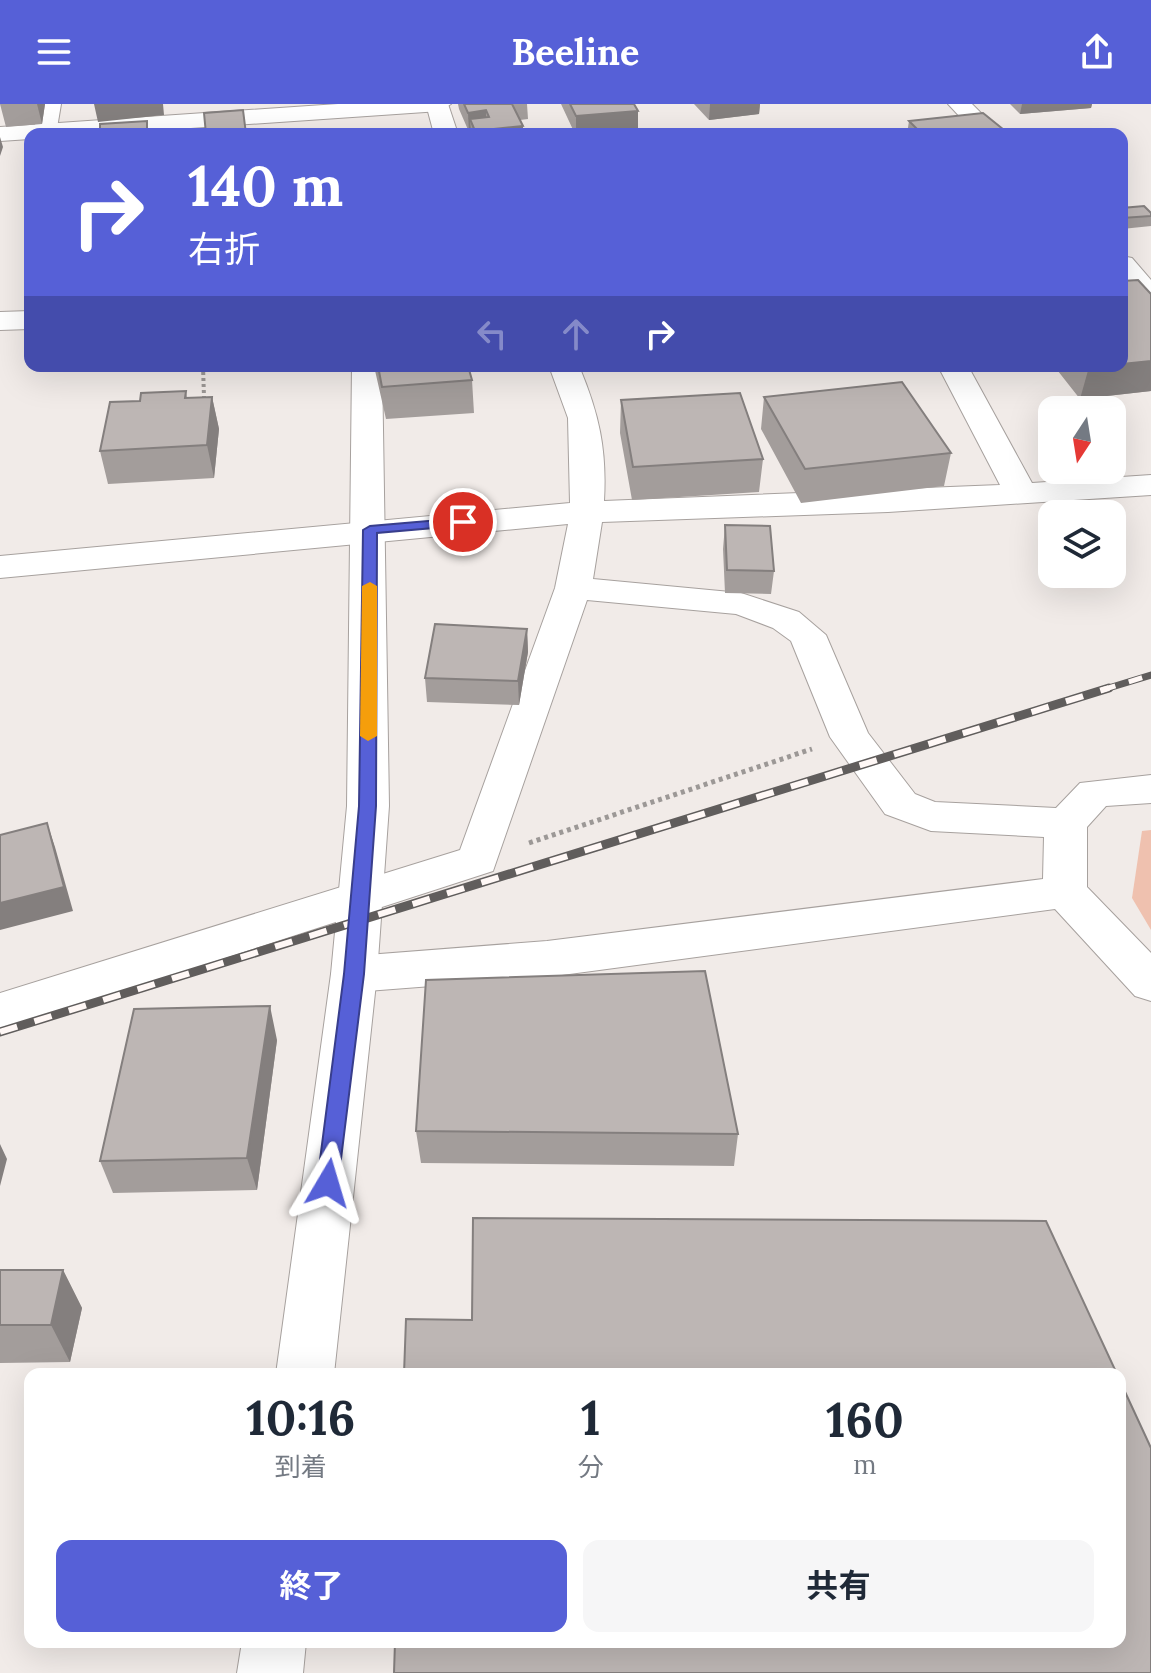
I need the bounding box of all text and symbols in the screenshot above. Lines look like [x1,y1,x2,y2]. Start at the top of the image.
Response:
text: Beeline [512,29,639,75]
icon: menu [32,30,76,74]
icon: share [1075,30,1119,74]
text: 140 m [188,150,343,221]
icon: right [56,160,160,264]
text: 右折 [188,226,260,272]
icon: left [470,312,514,356]
icon: ahead [554,312,598,356]
icon: right [638,312,682,356]
north arrow [1038,396,1126,484]
map controls [1038,396,1126,588]
pin [429,488,497,556]
icon: arrive [441,500,485,544]
button: layers [1038,500,1126,588]
position arrow [286,1141,370,1225]
text: 10:16 [246,1387,355,1448]
text: 1 [581,1387,600,1448]
text: 160 [826,1389,904,1450]
text: m [853,1448,877,1481]
text: 到着 [275,1450,327,1483]
text: 分 [578,1450,604,1483]
button: 終了 [56,1540,567,1632]
button: 共有 [583,1540,1094,1632]

